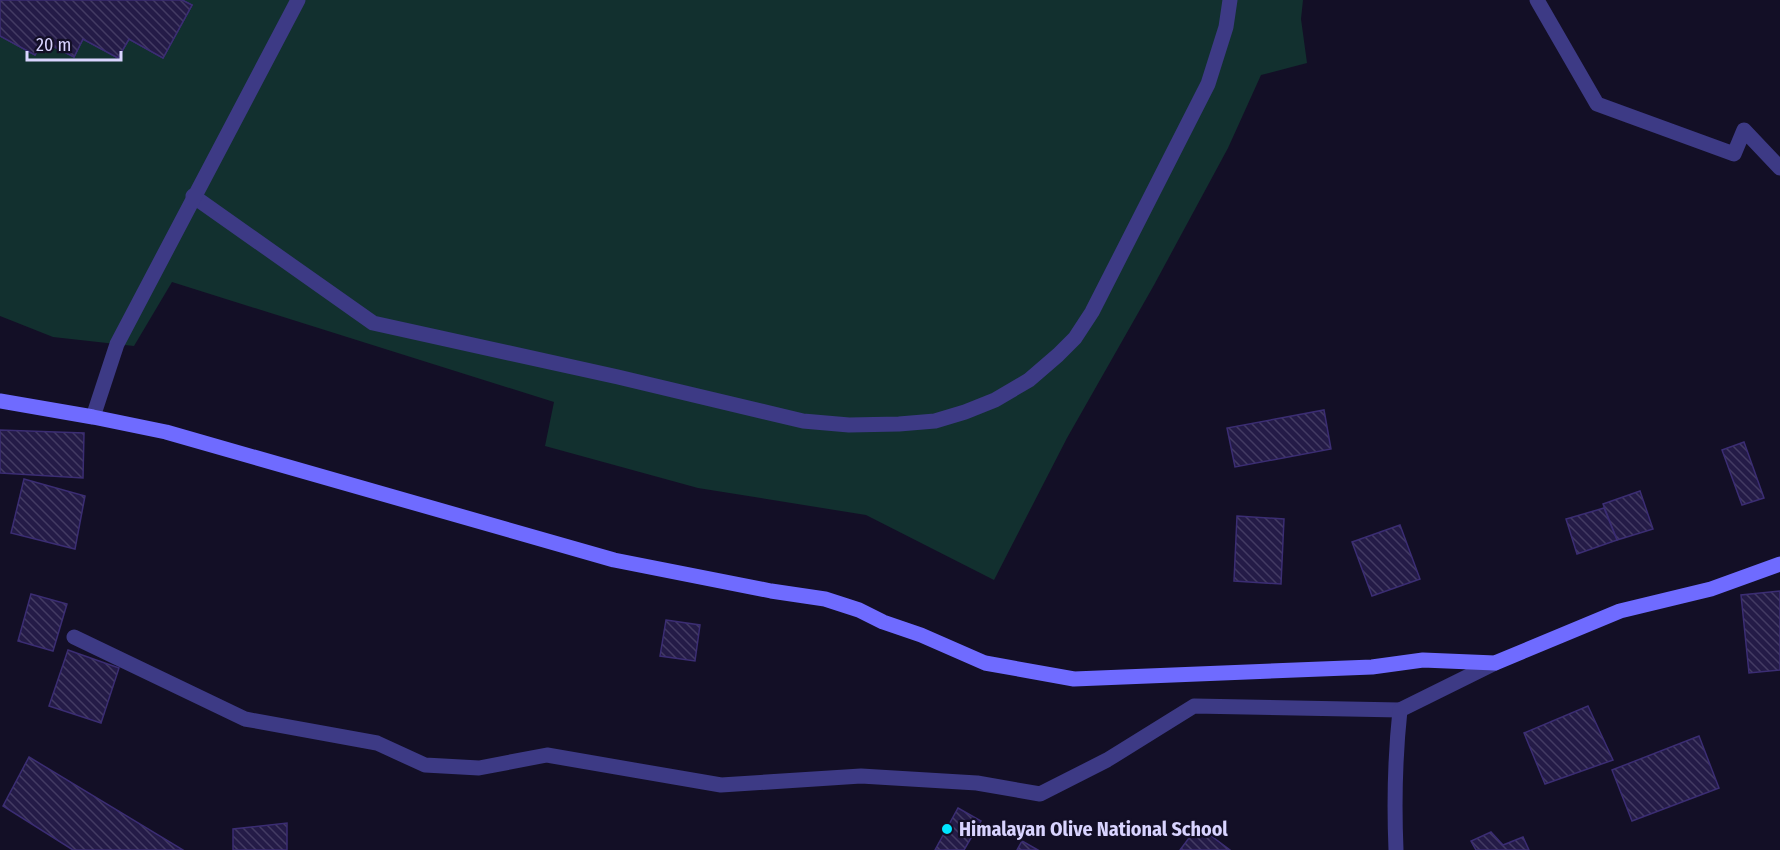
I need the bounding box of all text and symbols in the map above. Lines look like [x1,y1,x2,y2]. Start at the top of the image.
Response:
scale bar [27,24,122,62]
text: 20 m [36,34,71,56]
place label: Himalayan Olive National School [959,817,1228,841]
marker: Himalayan Olive National School [940,822,954,836]

